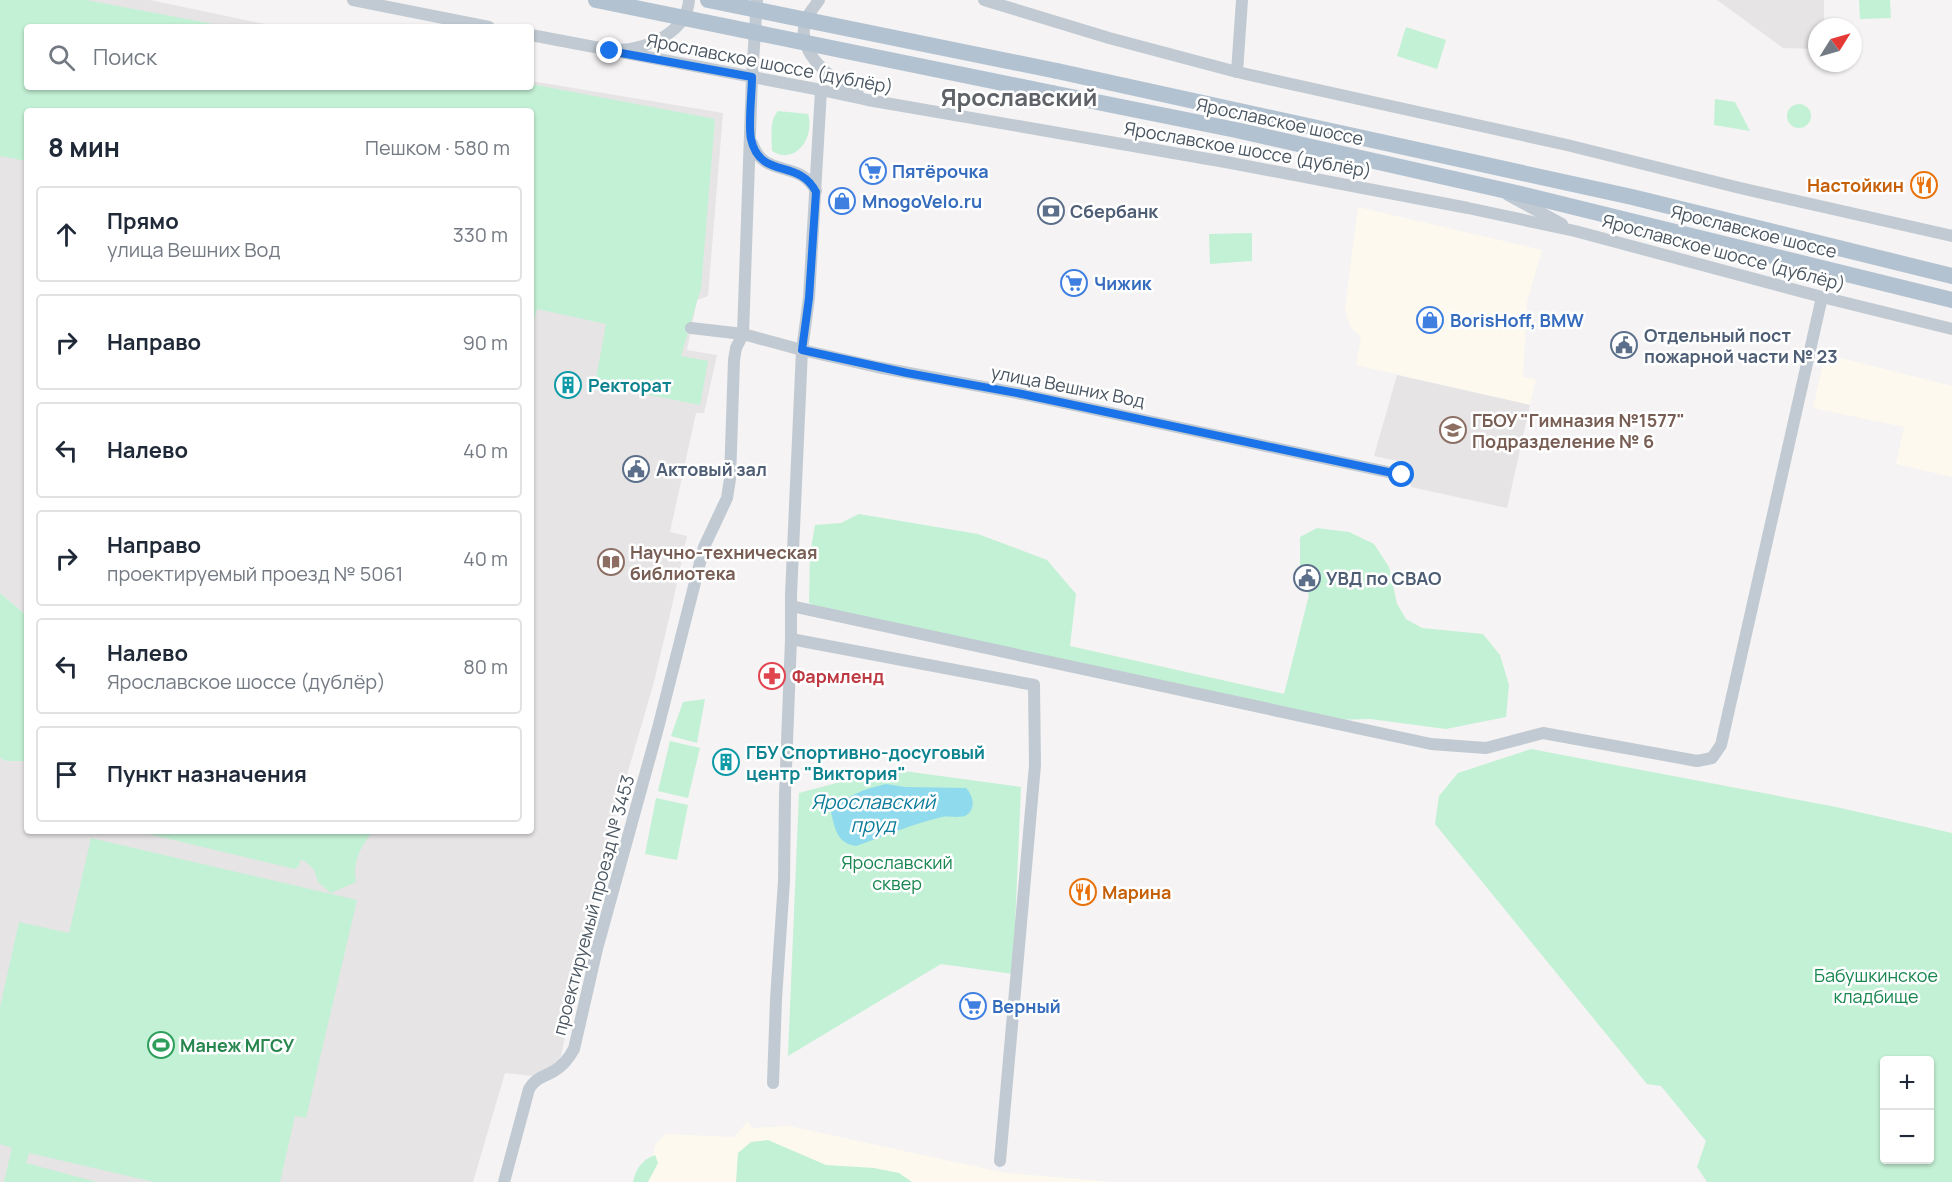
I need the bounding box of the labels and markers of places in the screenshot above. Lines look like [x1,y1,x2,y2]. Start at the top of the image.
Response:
supermarket icon: Пятёрочка [858,156,888,186]
place label: Пятёрочка [892,159,989,183]
restaurant icon: Настойкин [1909,170,1939,200]
place label: Настойкин [1807,173,1904,197]
shop icon: MnogoVelo.ru [827,186,857,216]
place label: MnogoVelo.ru [862,189,982,213]
bank icon: Сбербанк [1036,196,1066,226]
place label: Сбербанк [1070,199,1159,223]
supermarket icon: Чижик [1059,268,1089,298]
place label: Чижик [1094,271,1153,295]
shop icon: BorisHoff, BMW [1415,305,1445,335]
place label: BorisHoff, BMW [1450,308,1584,332]
place label: Отдельный пост пожарной части № 23 [1644,323,1838,368]
public building icon: Отдельный пост пожарной части № 23 [1609,330,1639,360]
building icon: Ректорат [553,370,583,400]
place label: Ректорат [588,373,672,397]
place label: ГБОУ "Гимназия №1577" Подразделение № 6 [1472,408,1685,453]
school or university icon: ГБОУ "Гимназия №1577" Подразделение № 6 [1438,415,1468,445]
public building icon: Актовый зал [621,454,651,484]
place label: Актовый зал [656,457,767,481]
place label: Научно-техническая библиотека [630,540,817,585]
library icon: Научно-техническая библиотека [596,547,626,577]
public building icon: УВД по СВАО [1292,563,1322,593]
place label: УВД по СВАО [1326,566,1441,590]
pharmacy icon: Фармленд [757,661,787,691]
place label: Фармленд [792,664,884,688]
place label: ГБУ Спортивно-досуговый центр "Виктория" [746,740,985,785]
building icon: ГБУ Спортивно-досуговый центр "Виктория" [711,747,741,777]
restaurant icon: Марина [1068,877,1098,907]
place label: Марина [1102,880,1171,904]
supermarket icon: Верный [958,991,988,1021]
place label: Верный [992,994,1061,1018]
sports icon: Манеж МГСУ [146,1030,176,1060]
place label: Манеж МГСУ [180,1033,295,1057]

